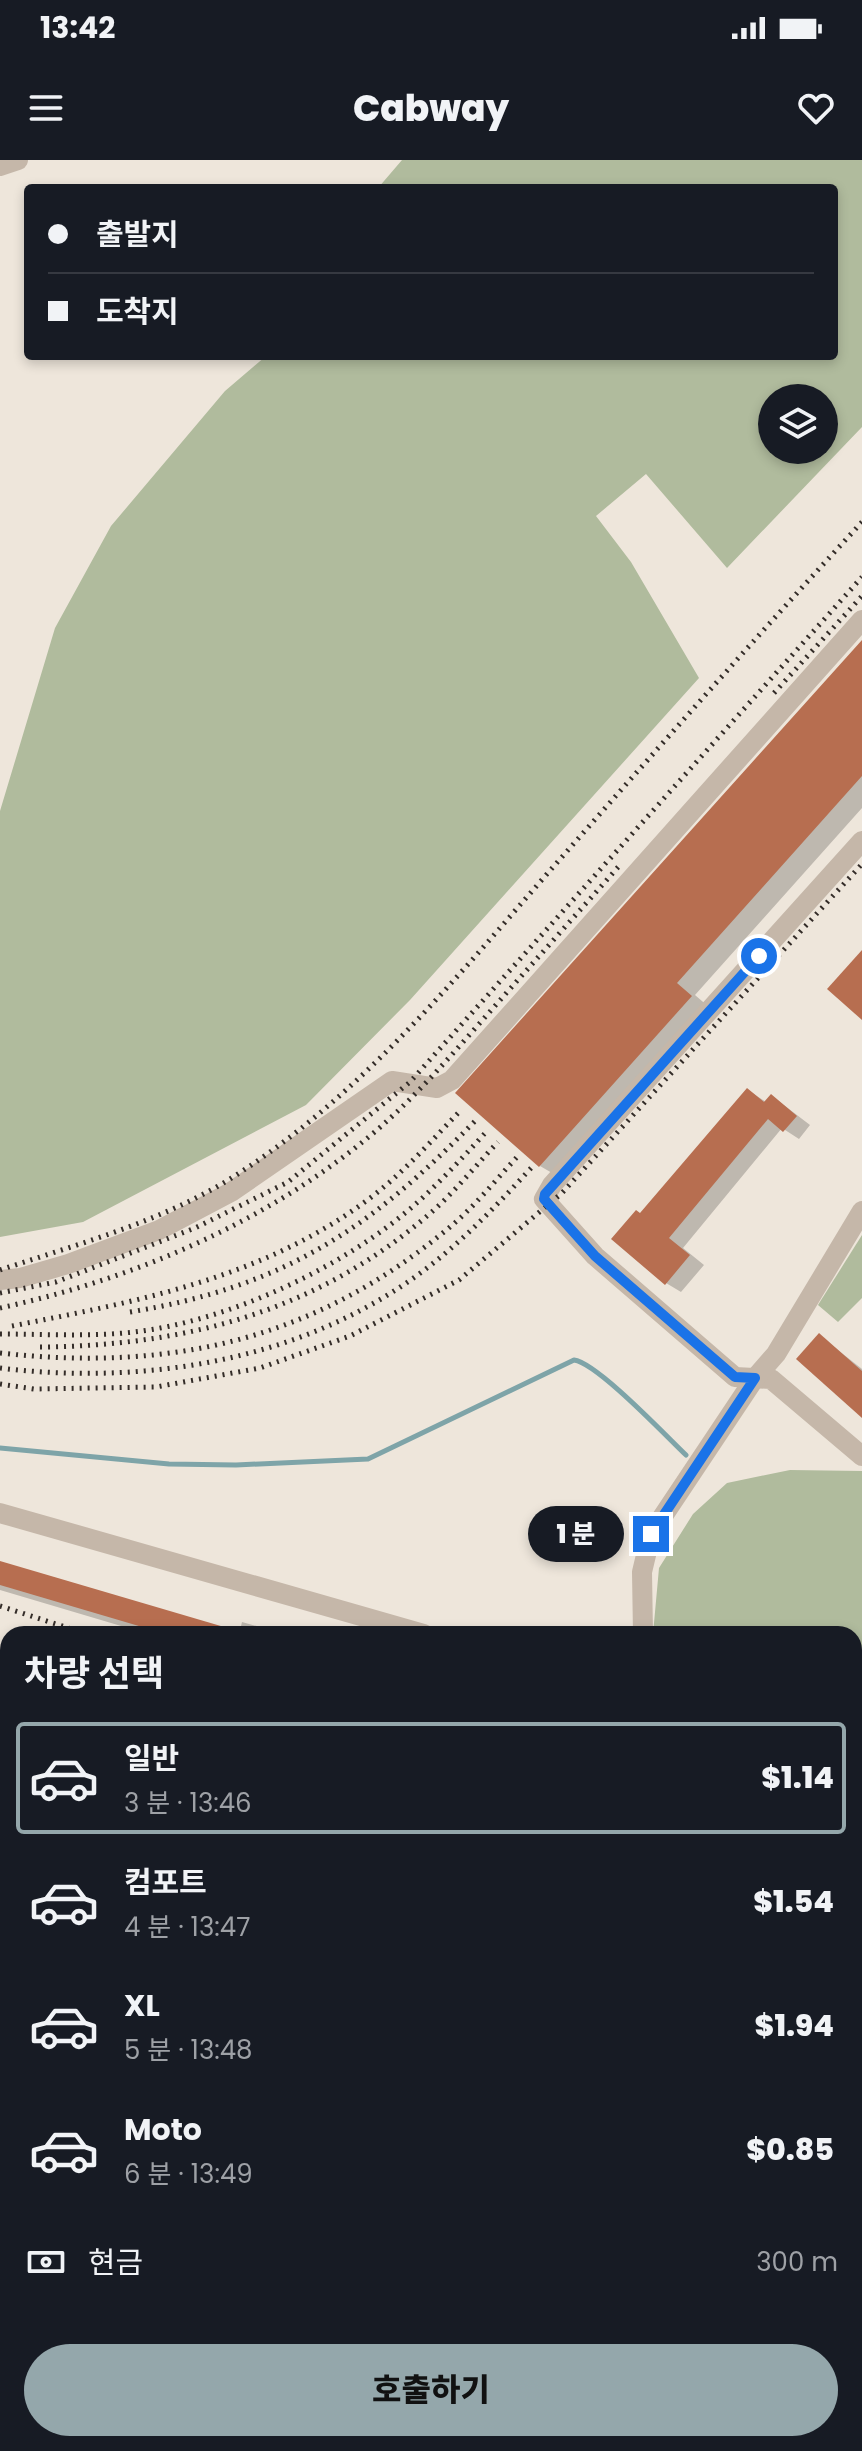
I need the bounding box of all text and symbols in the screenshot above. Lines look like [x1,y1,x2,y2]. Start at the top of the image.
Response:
text: 13:42 [40,6,115,49]
text: Cabway [353,83,509,134]
icon: menu [24,86,68,130]
icon: heart [794,86,838,130]
text: 출발지 [96,213,179,256]
text: 도착지 [96,290,179,333]
map controls [758,384,838,464]
button: layers [758,384,838,464]
route start [741,938,777,974]
callout: 1 분 [527,1506,623,1562]
text: 1 분 [557,1516,595,1552]
route end [633,1516,669,1552]
text: 차량 선택 [24,1648,164,1699]
text: 일반 [124,1737,179,1780]
icon: car [28,1742,100,1814]
text: $1.14 [761,1756,834,1799]
text: 3 분 · 13:46 [124,1785,252,1821]
text: 컴포트 [124,1861,207,1904]
icon: car [28,1866,100,1938]
text: $1.54 [753,1880,834,1923]
text: 4 분 · 13:47 [124,1909,250,1945]
text: XL [124,1984,160,2027]
icon: car [28,1990,100,2062]
text: $1.94 [755,2004,834,2047]
text: 5 분 · 13:48 [124,2032,253,2068]
text: Moto [124,2108,202,2151]
icon: car [28,2114,100,2186]
text: $0.85 [746,2128,834,2171]
text: 6 분 · 13:49 [124,2156,253,2192]
icon: cash [24,2240,68,2284]
text: 현금 [88,2241,143,2284]
text: 300 m [756,2244,838,2280]
button: 호출하기 [24,2344,838,2436]

